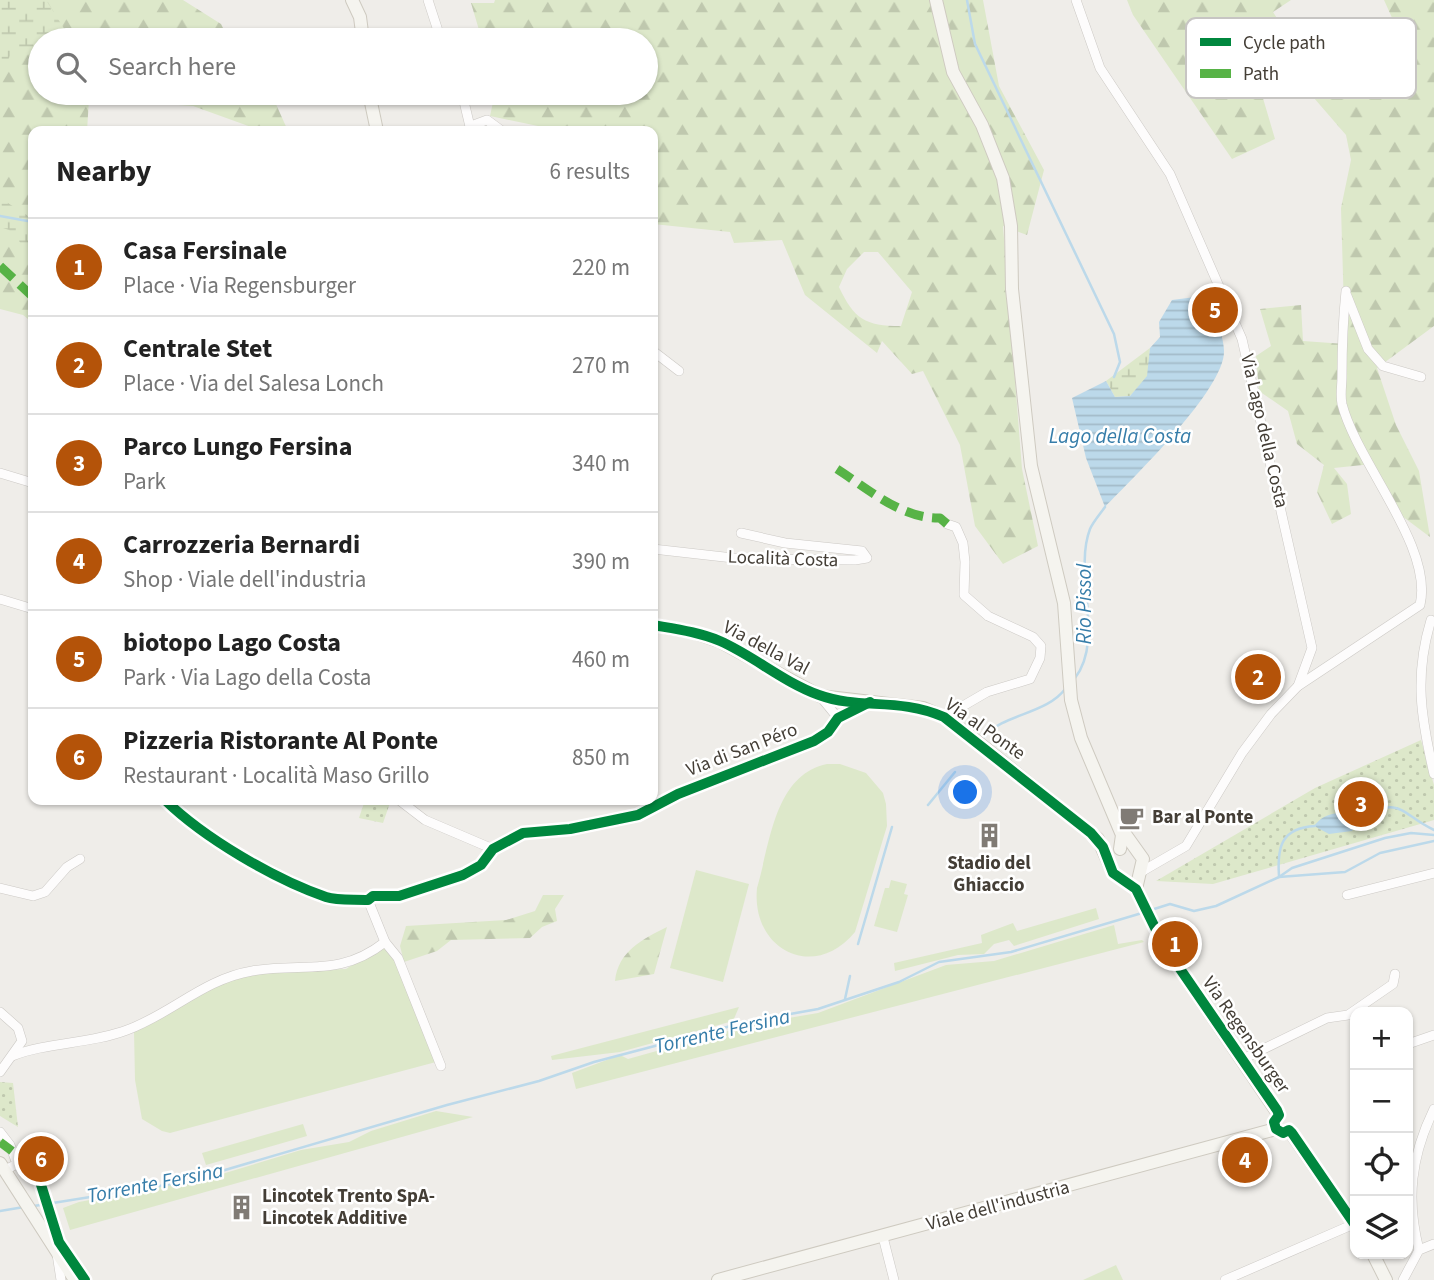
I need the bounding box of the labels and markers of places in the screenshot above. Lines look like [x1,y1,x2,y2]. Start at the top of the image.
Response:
pin: 5 [1192,284,1238,336]
pin: 2 [1235,651,1281,703]
pin: 3 [1338,778,1384,830]
cafe icon: Bar al Ponte [1118,803,1146,831]
place label: Bar al Ponte [1152,804,1253,831]
building icon: Stadio del Ghiaccio [975,821,1003,849]
place label: Stadio del Ghiaccio [947,850,1031,899]
pin: 1 [1152,918,1198,970]
pin: 6 [18,1133,64,1185]
pin: 4 [1222,1134,1268,1186]
place label: Lincotek Trento SpA- Lincotek Additive [262,1183,435,1232]
building icon: Lincotek Trento SpA- Lincotek Additive [228,1193,256,1221]

